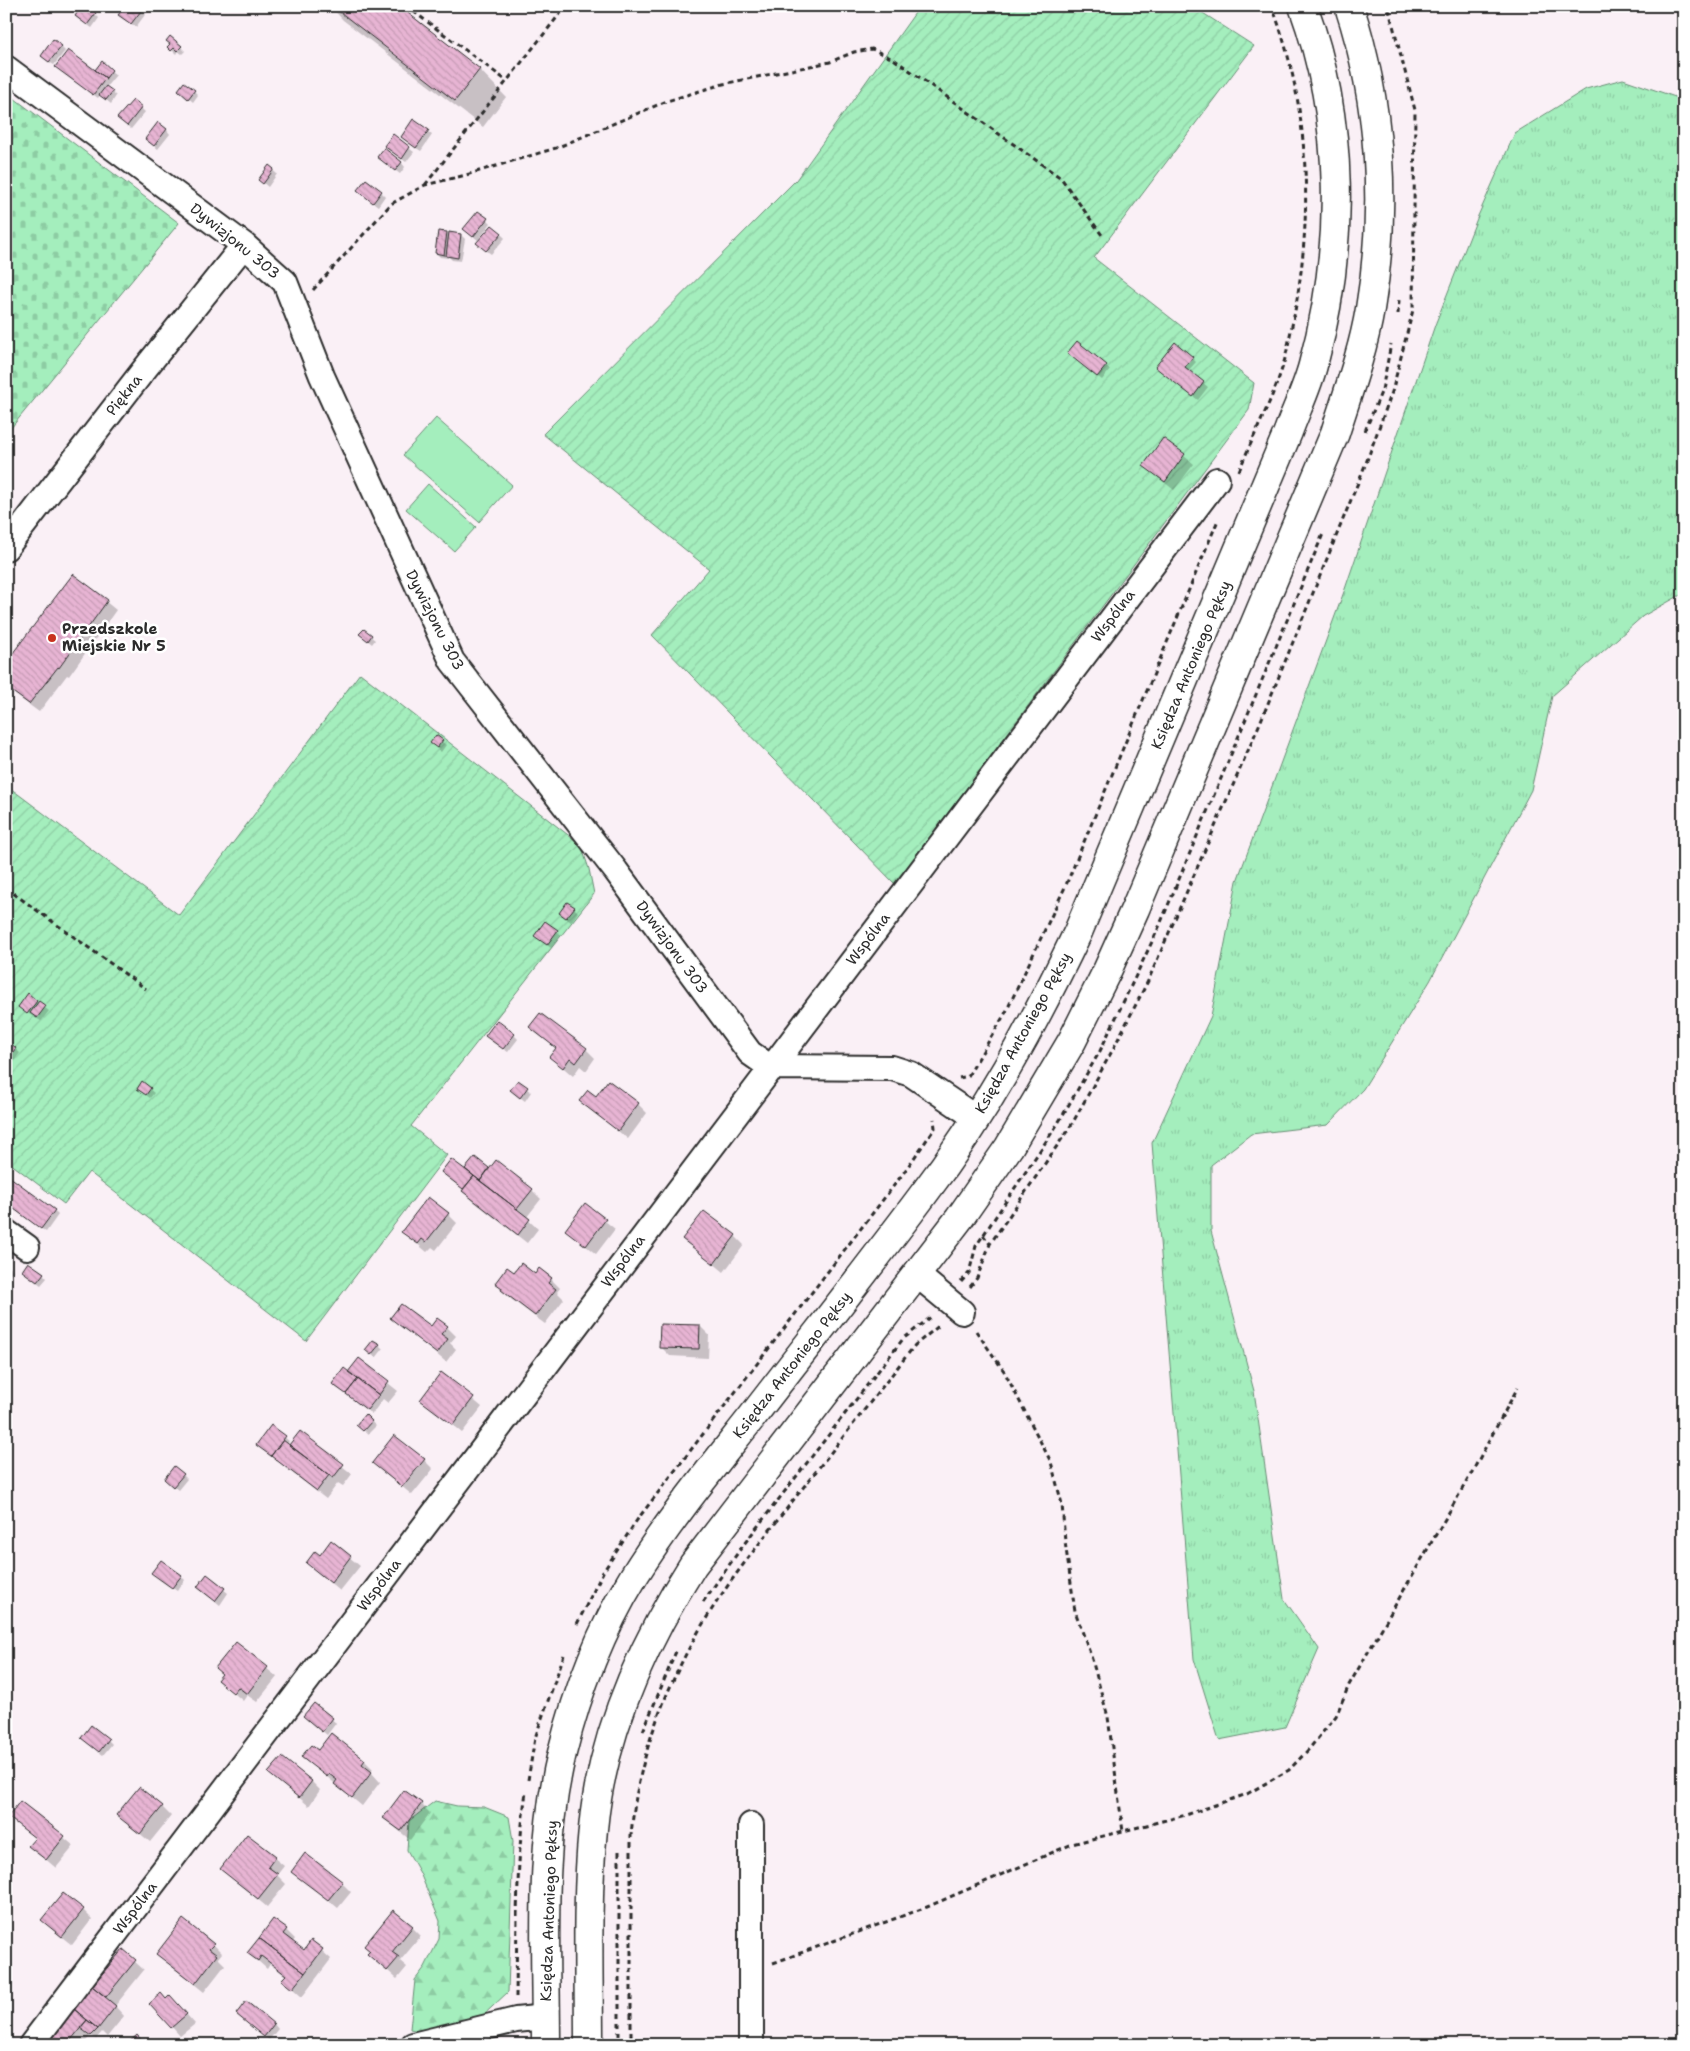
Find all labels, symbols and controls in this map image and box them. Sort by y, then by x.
street label: Dywizjonu 303 [186,199,284,283]
street label: Piękna [101,370,147,420]
street label: Dywizjonu 303 [401,566,469,674]
street label: Księdza Antoniego Pęksy [1146,578,1236,752]
street label: Wspólna [1087,585,1140,647]
place label: Przedszkole Miejskie Nr 5 [62,619,166,656]
marker: Przedszkole Miejskie Nr 5 [46,632,58,644]
street label: Dywizjonu 303 [632,897,712,997]
street label: Wspólna [842,908,895,970]
street label: Księdza Antoniego Pęksy [970,949,1076,1117]
street label: Wspólna [597,1230,650,1292]
street label: Księdza Antoniego Pęksy [728,1287,856,1443]
street label: Wspólna [353,1554,406,1616]
street label: Księdza Antoniego Pęksy [536,1820,562,2002]
street label: Wspólna [109,1877,162,1939]

